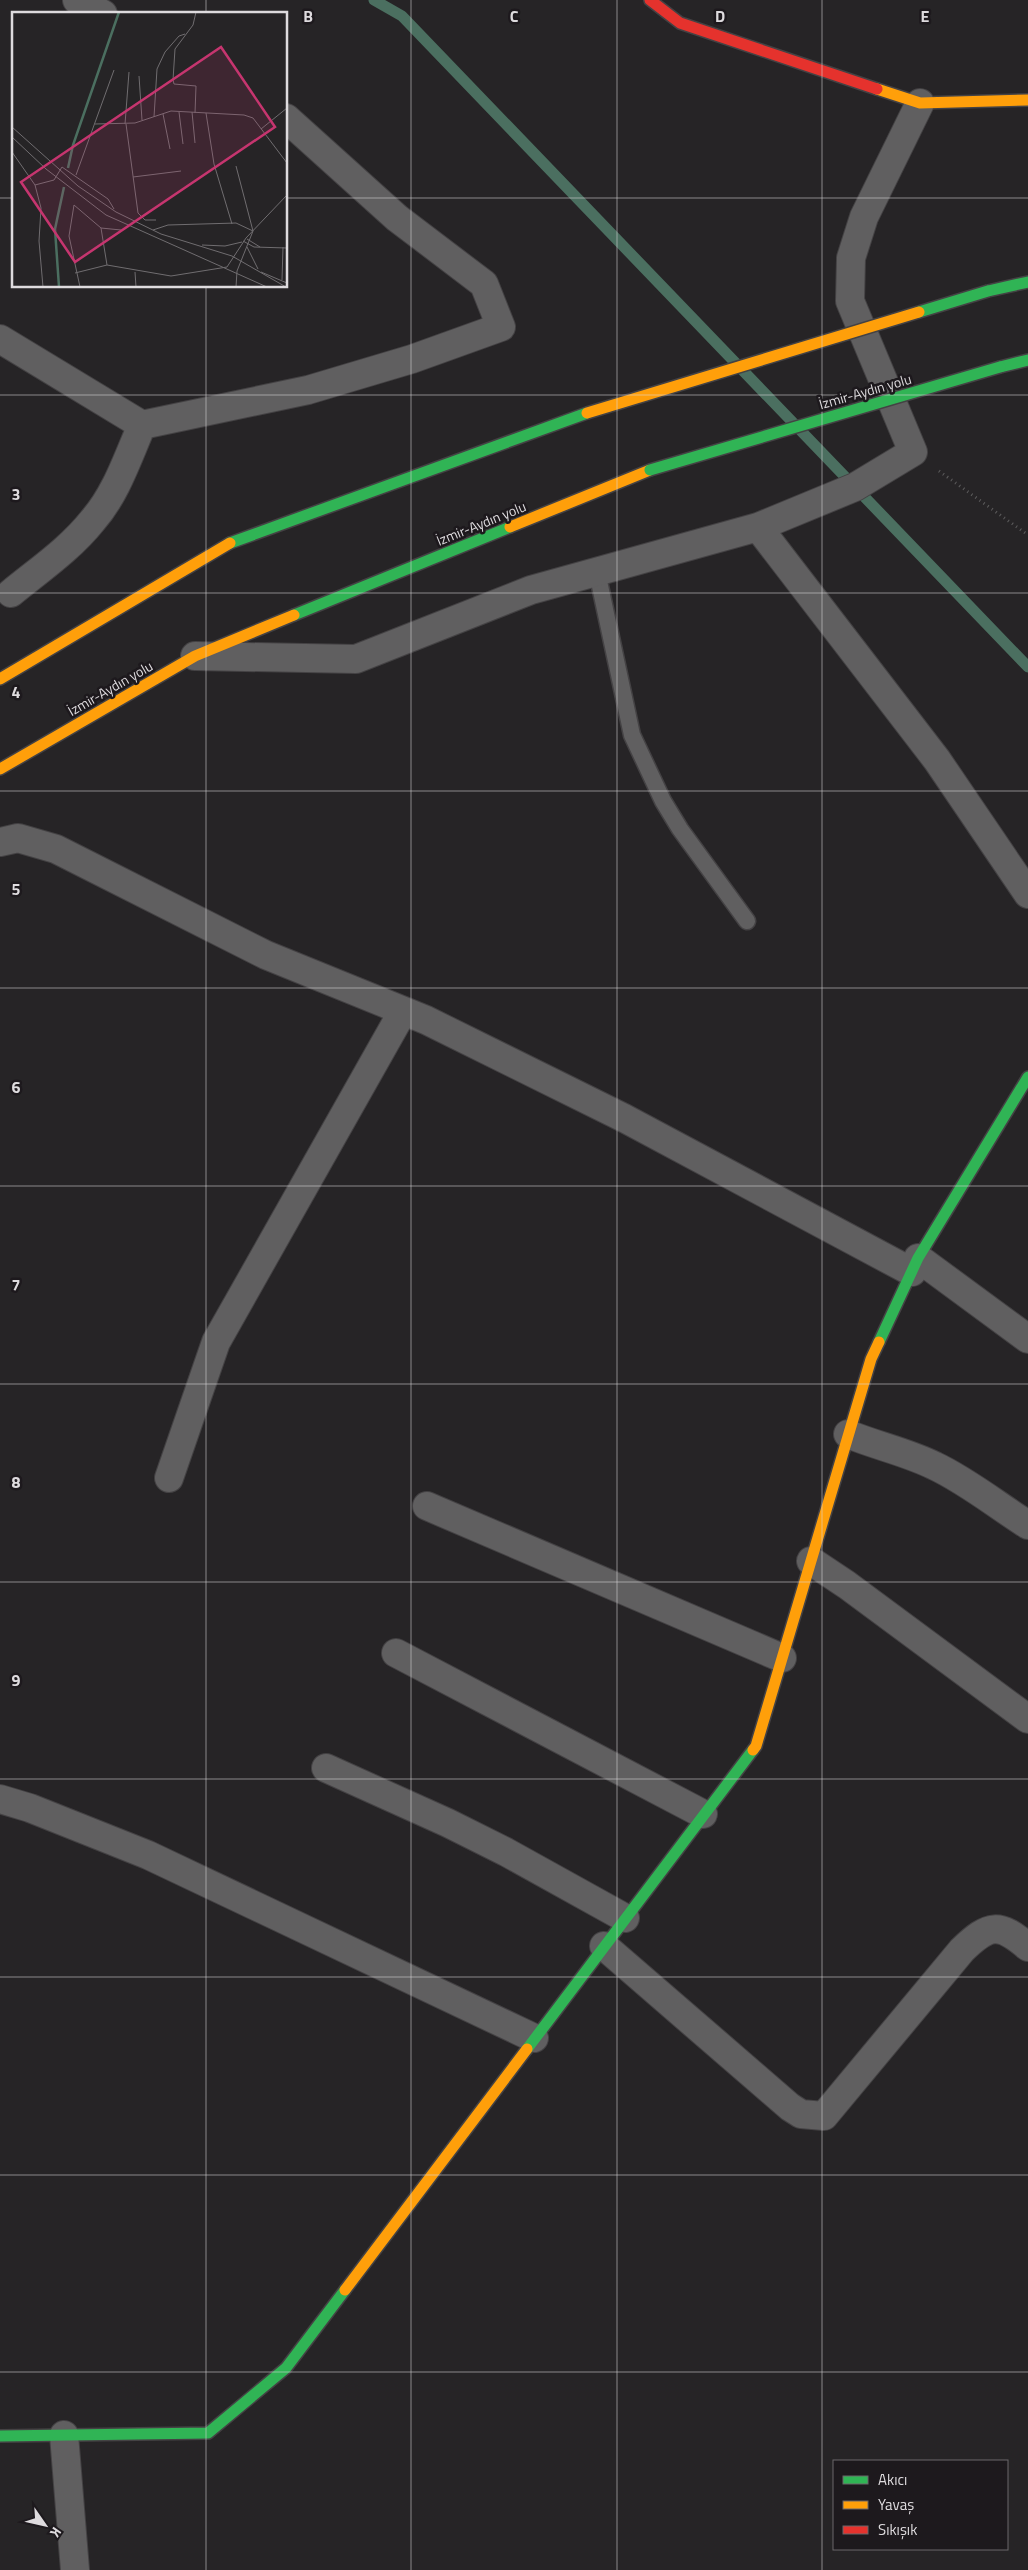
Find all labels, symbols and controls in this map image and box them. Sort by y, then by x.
text: B [303,4,313,28]
text: C [510,4,519,28]
text: D [715,4,725,28]
text: E [921,4,930,28]
inset map [12,12,288,288]
street label: İzmir-Aydın yolu [816,368,914,414]
text: 3 [12,482,20,506]
street label: İzmir-Aydın yolu [433,495,529,551]
street label: İzmir-Aydın yolu [63,655,157,721]
text: 4 [12,680,21,704]
text: 5 [12,877,21,901]
text: 6 [12,1075,21,1099]
text: 7 [12,1273,20,1297]
text: 8 [12,1470,21,1494]
text: 9 [12,1668,21,1692]
legend [833,2460,1008,2550]
text: Akıcı [878,2468,907,2491]
text: Yavaş [878,2493,914,2516]
north arrow [20,2500,70,2550]
text: Sıkışık [878,2518,917,2541]
text: K [45,2523,67,2542]

